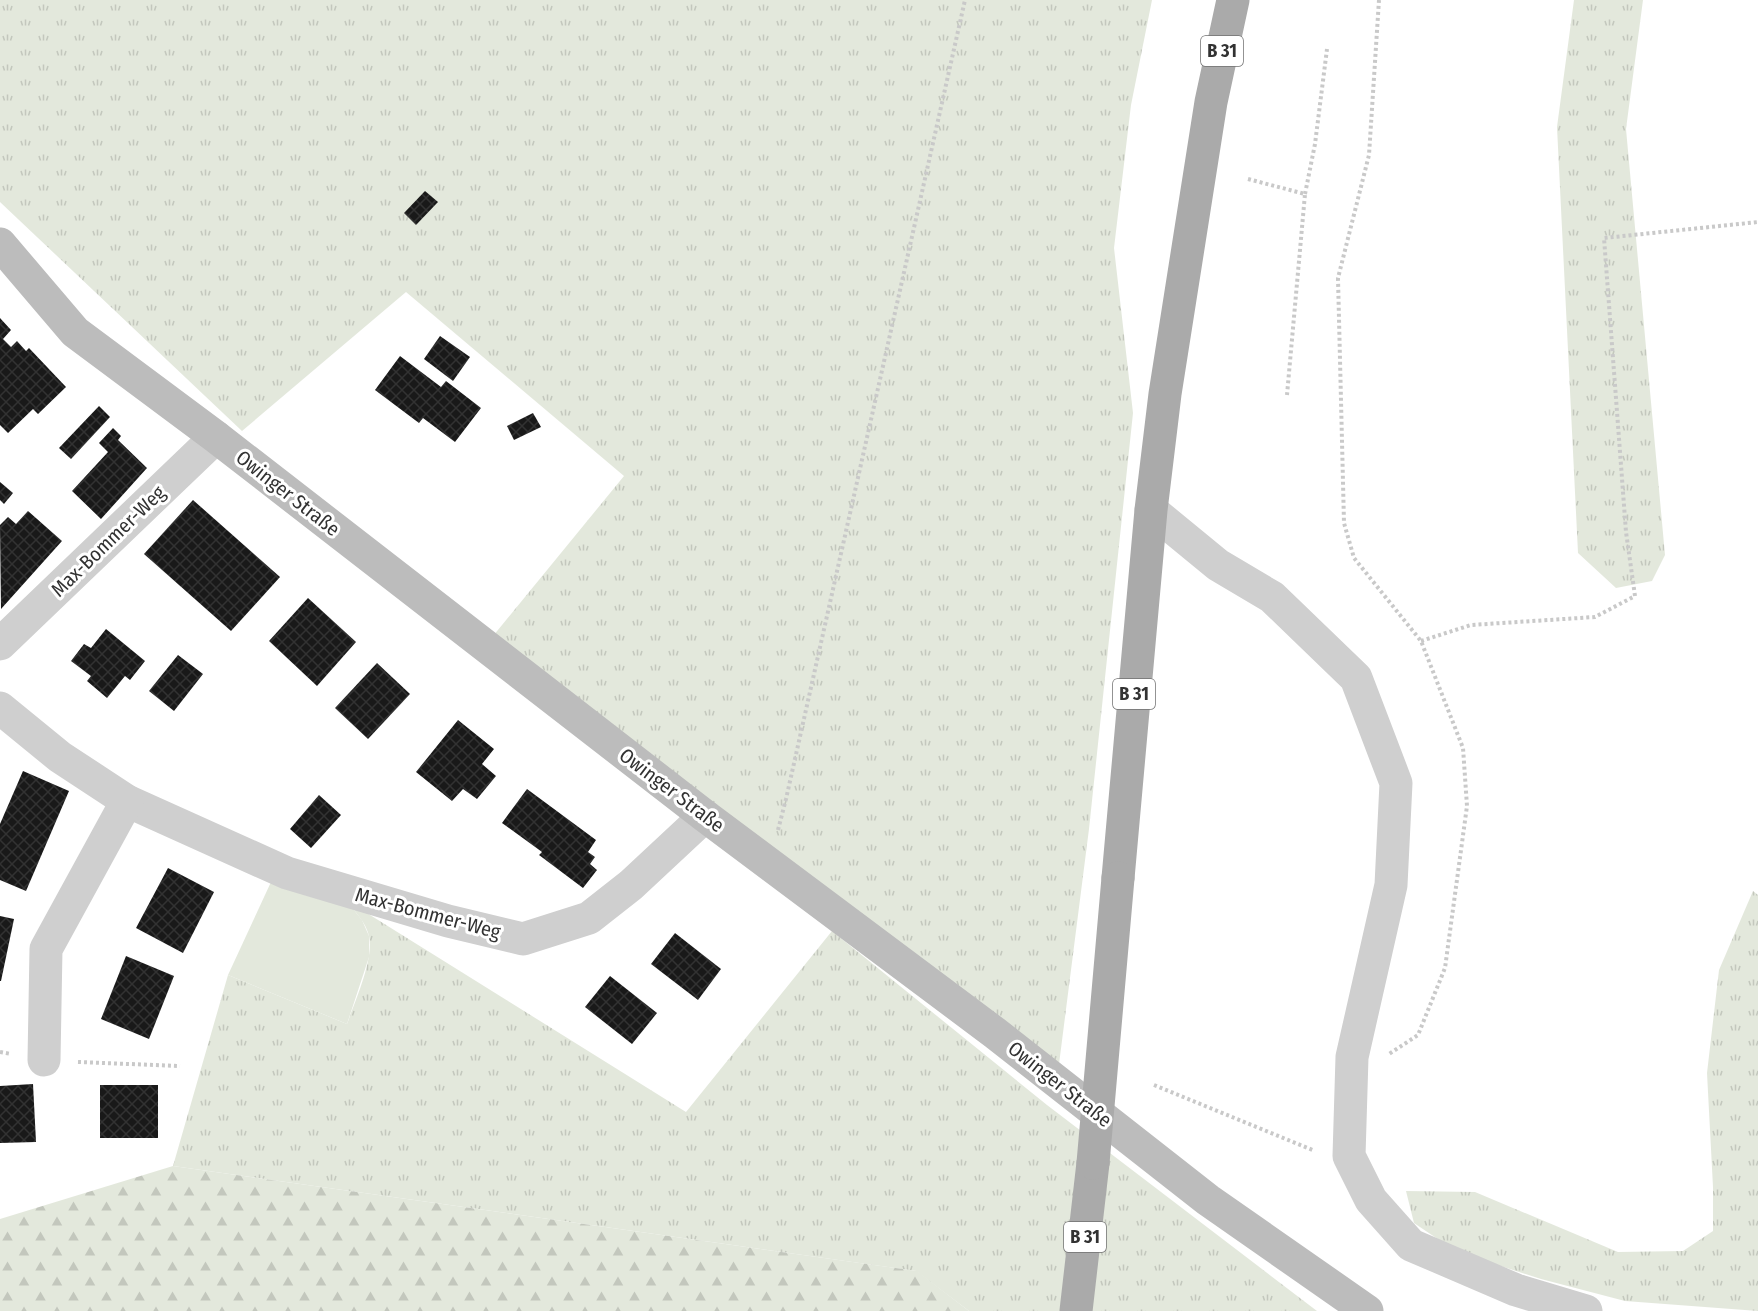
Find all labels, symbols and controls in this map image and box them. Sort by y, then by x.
road number: B 31 [1201,36,1243,66]
street label: Owinger Straße [231,445,345,541]
street label: Max-Bommer-Weg [46,480,170,601]
road number: B 31 [1113,679,1155,709]
street label: Owinger Straße [615,743,729,837]
street label: Max-Bommer-Weg [353,882,504,944]
street label: Owinger Straße [1003,1036,1117,1132]
road number: B 31 [1064,1222,1106,1252]

